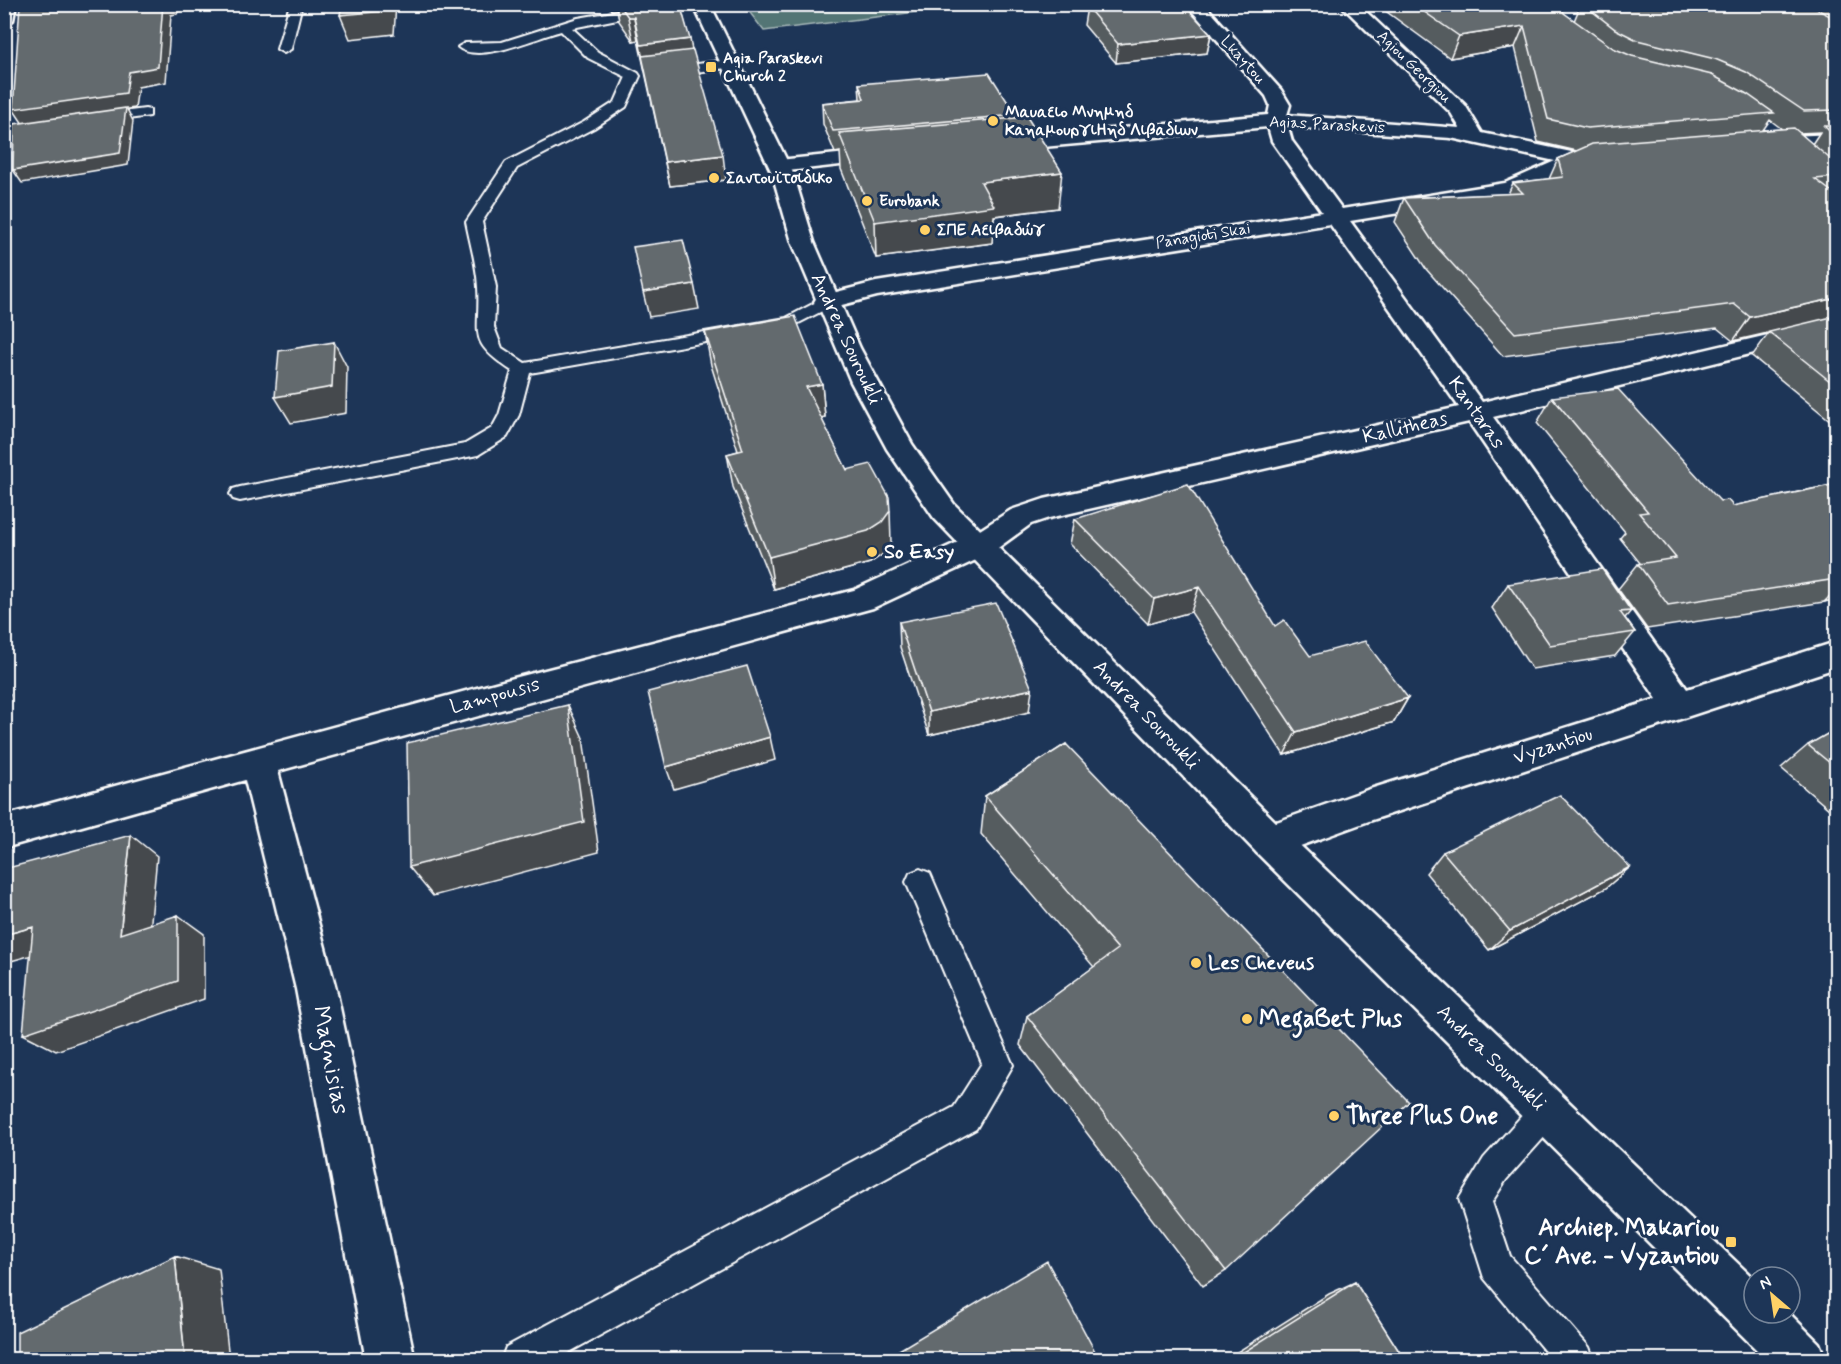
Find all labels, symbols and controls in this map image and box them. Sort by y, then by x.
street label: Agiou Georgiou [1371,26,1456,109]
street label: Lkaytou [1216,31,1270,89]
place label: Agia Paraskevi Church 2 [723,48,823,87]
marker: Agia Paraskevi Church 2 [704,60,718,74]
place label: Μαυαειο Μνημηδ ΚαηαμουργιΗηδ Λιβαδιων [1005,102,1198,141]
street label: Agias Paraskevis [1269,111,1385,139]
marker: Μαυαειο Μνημηδ ΚαηαμουργιΗηδ Λιβαδιων [986,114,1000,128]
place label: Σαντουϊτσιδικο [726,168,832,189]
marker: Σαντουϊτσιδικο [707,171,721,185]
place label: Eurobank [879,191,940,212]
marker: Eurobank [860,194,874,208]
street label: Panagioti Skai [1154,218,1252,255]
place label: ΣΠΕ Αειβαδώγ [937,220,1045,241]
marker: ΣΠΕ Αειβαδώγ [918,223,932,237]
street label: Andrea Souroukli [804,269,888,409]
street label: Kantaras [1441,371,1511,455]
street label: Kallitheas [1360,405,1450,451]
place label: So Easy [884,539,954,566]
marker: So Easy [865,545,879,559]
street label: Andrea Souroukli [1087,654,1205,776]
street label: Lampousis [447,671,543,721]
street label: Vyzantiou [1510,720,1596,772]
place label: Les Cheveus [1208,950,1314,977]
marker: Les Cheveus [1189,956,1203,970]
street label: Andrea Souroukli [1430,999,1552,1117]
street label: Magnisias [301,1003,356,1118]
place label: MegaBet Plus [1259,1004,1402,1038]
marker: MegaBet Plus [1240,1012,1254,1026]
place label: Three Plus One [1346,1101,1498,1132]
marker: Three Plus One [1327,1109,1341,1123]
place label: Archiep. Makariou C´ Ave. - Vyzantiou [1524,1213,1719,1272]
marker: Archiep. Makariou C´ Ave. - Vyzantiou [1724,1235,1738,1249]
north arrow [1742,1265,1802,1325]
text: N [1756,1271,1775,1295]

